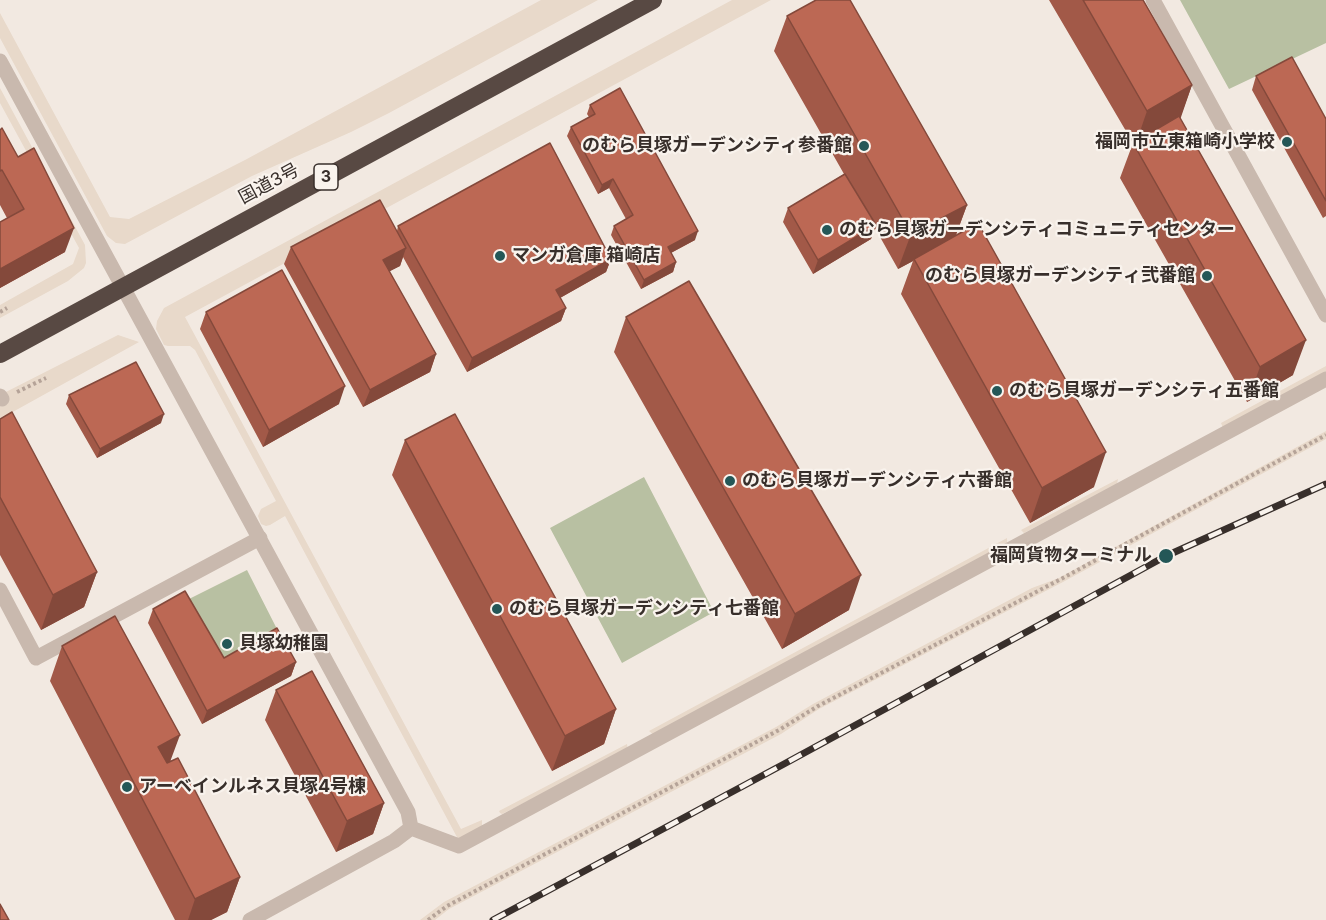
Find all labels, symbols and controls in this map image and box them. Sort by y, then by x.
place label: 福岡市立東箱崎小学校 [1095,131,1275,153]
place label: のむら貝塚ガーデンシティ参番館 [582,135,852,157]
marker: 福岡市立東箱崎小学校 [1280,135,1294,149]
marker: のむら貝塚ガーデンシティ参番館 [857,139,871,153]
street label: 国道3号 [235,159,303,209]
road number: 3 [314,164,338,190]
place label: のむら貝塚ガーデンシティコミュニティセンター [839,219,1235,241]
marker: のむら貝塚ガーデンシティコミュニティセンター [820,223,834,237]
place label: マンガ倉庫 箱崎店 [512,245,660,267]
marker: マンガ倉庫 箱崎店 [493,249,507,263]
place label: のむら貝塚ガーデンシティ弐番館 [925,265,1195,287]
marker: のむら貝塚ガーデンシティ弐番館 [1200,269,1214,283]
place label: のむら貝塚ガーデンシティ五番館 [1009,380,1279,402]
marker: のむら貝塚ガーデンシティ五番館 [990,384,1004,398]
place label: のむら貝塚ガーデンシティ六番館 [742,470,1012,492]
marker: のむら貝塚ガーデンシティ六番館 [723,474,737,488]
place label: 福岡貨物ターミナル [990,545,1152,567]
marker: 福岡貨物ターミナル [1157,547,1175,565]
place label: のむら貝塚ガーデンシティ七番館 [509,598,779,620]
marker: のむら貝塚ガーデンシティ七番館 [490,602,504,616]
place label: 貝塚幼稚園 [239,633,329,655]
marker: 貝塚幼稚園 [220,637,234,651]
place label: アーベインルネス貝塚4号棟 [139,776,366,798]
marker: アーベインルネス貝塚4号棟 [120,780,134,794]

